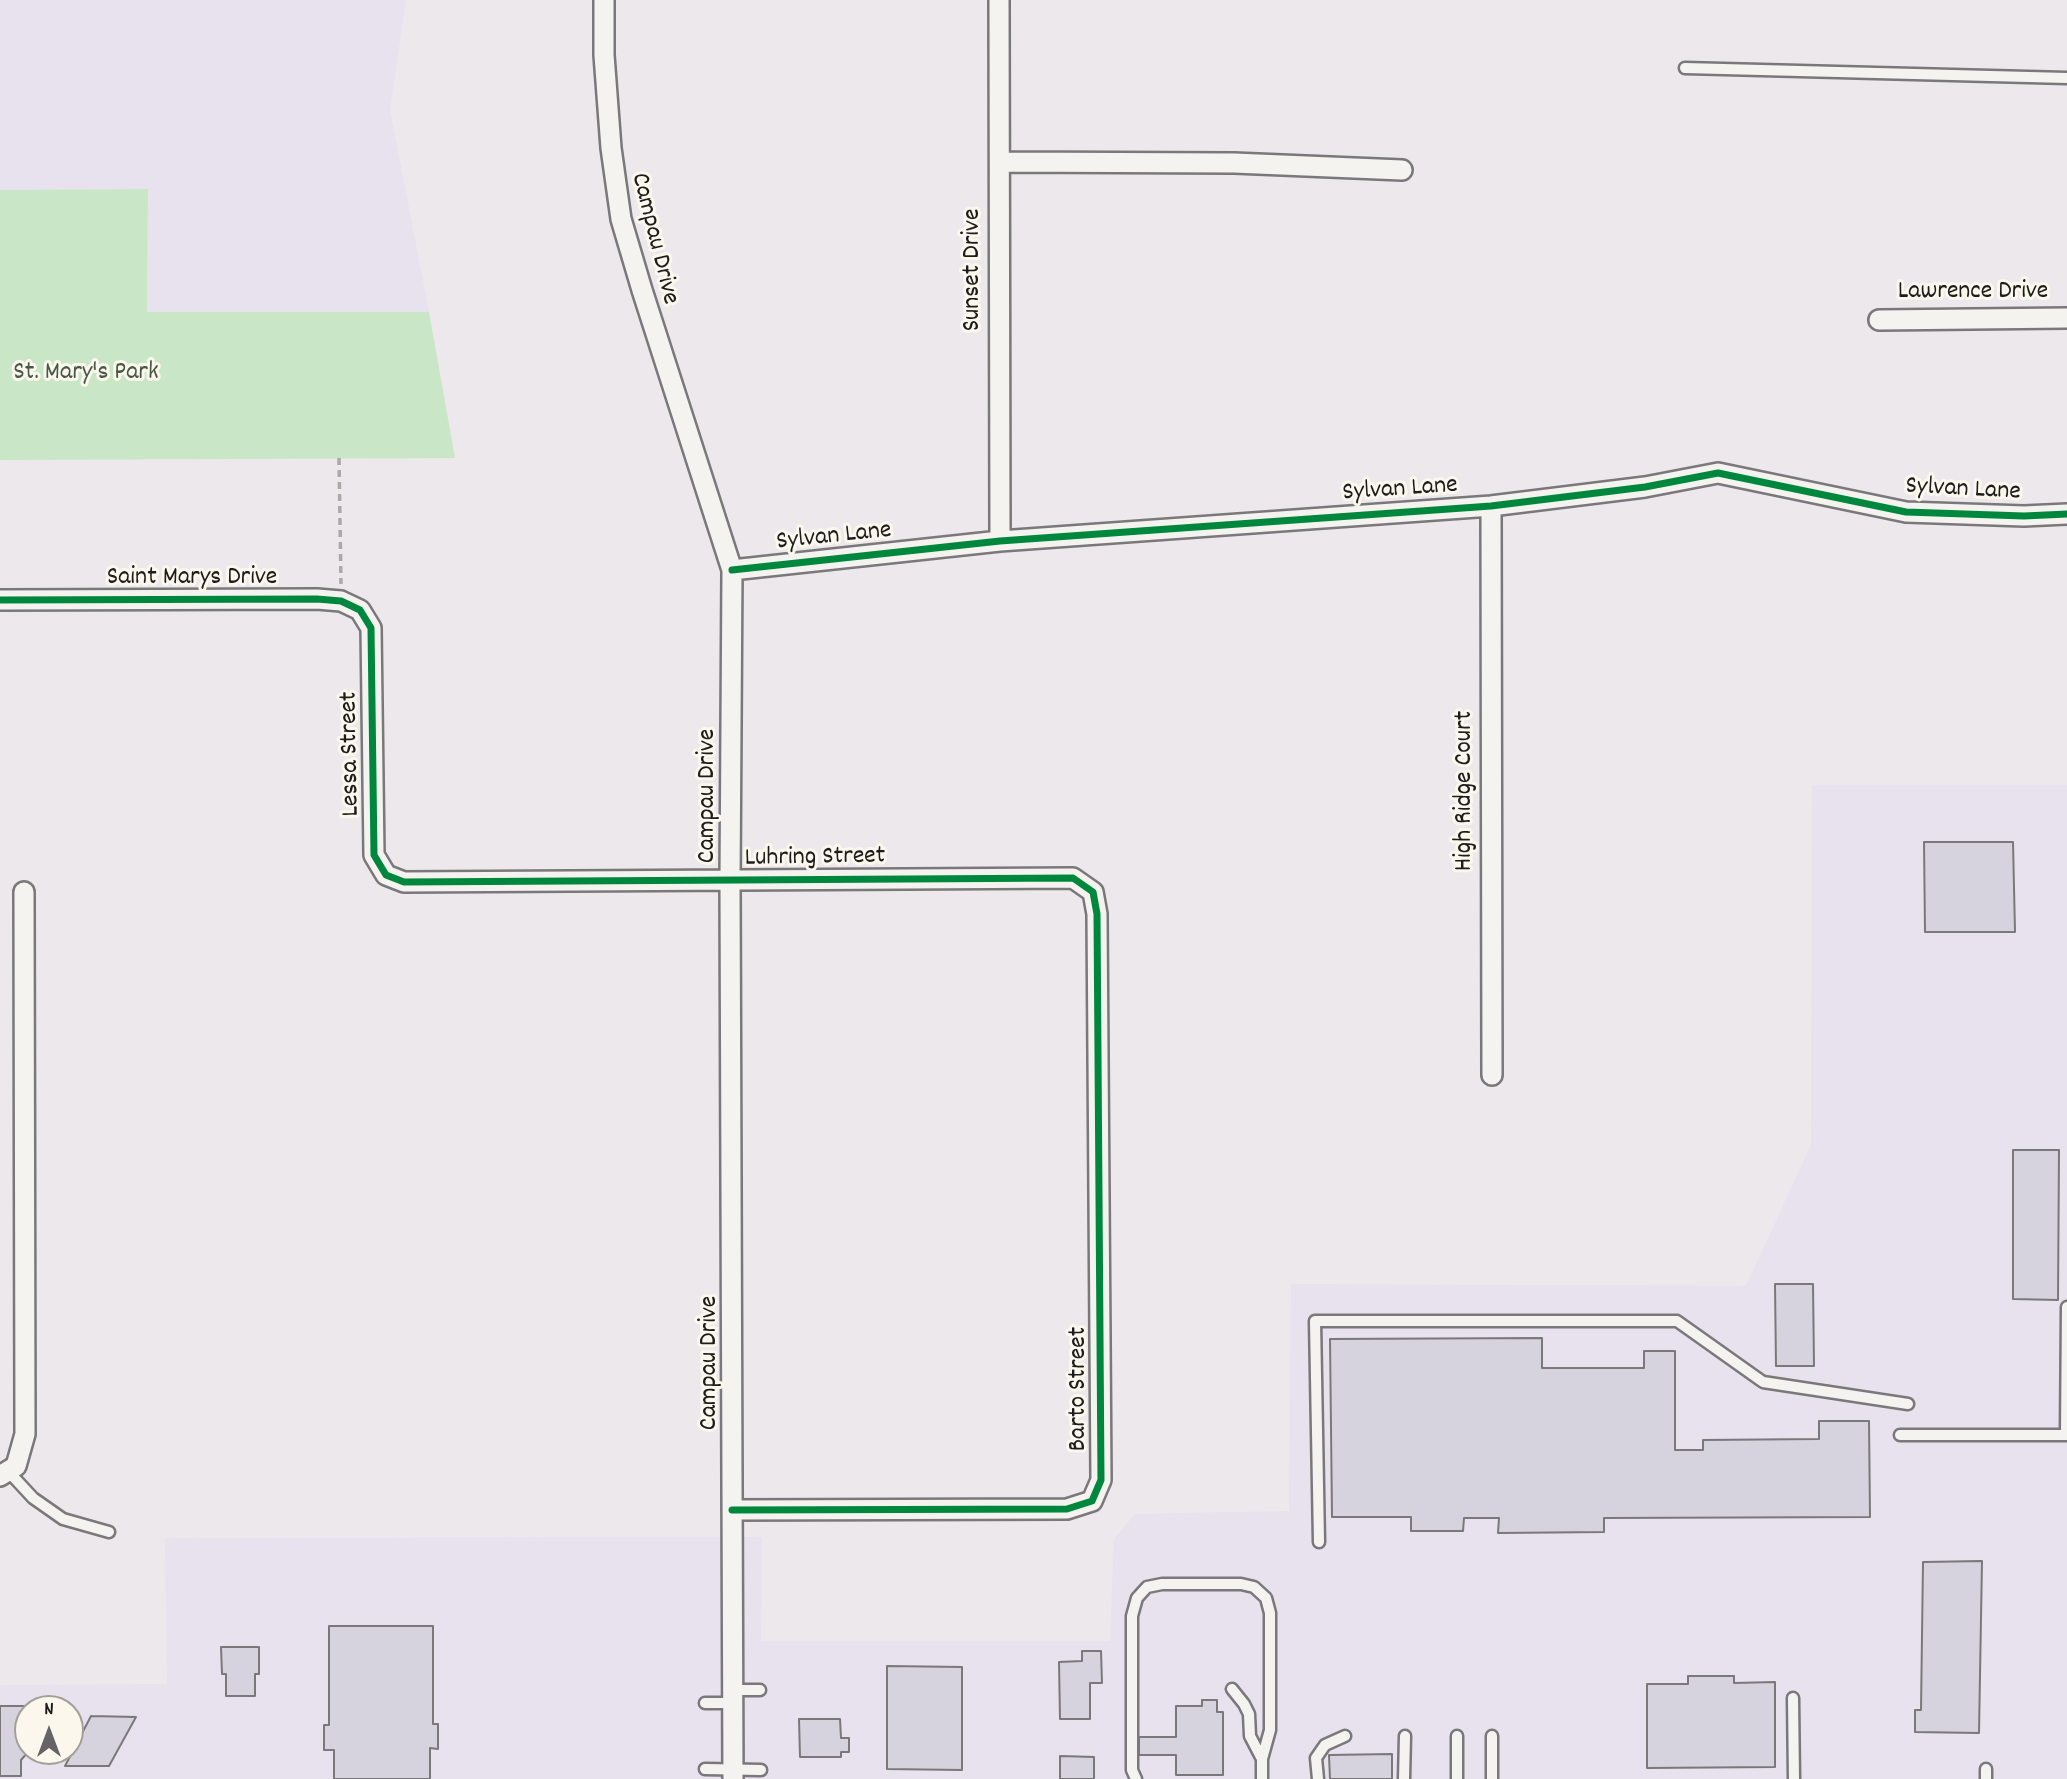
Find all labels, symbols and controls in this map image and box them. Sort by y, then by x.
street label: Campau Drive [622,170,684,308]
street label: Sunset Drive [958,209,990,331]
street label: Lawrence Drive [1898,277,2048,309]
park label: St. Mary's Park [13,358,159,390]
street label: Sylvan Lane [1341,471,1459,511]
street label: Sylvan Lane [1905,472,2021,510]
street label: Sylvan Lane [775,516,893,560]
street label: Saint Marys Drive [107,563,277,595]
street label: Lessa Street [335,691,369,817]
street label: High Ridge Court [1450,711,1482,871]
street label: Campau Drive [693,729,725,863]
street label: Luhring Street [744,842,886,876]
street label: Campau Drive [695,1296,727,1430]
street label: Barto Street [1064,1327,1096,1451]
north arrow [14,1695,84,1765]
text: N [44,1697,54,1724]

